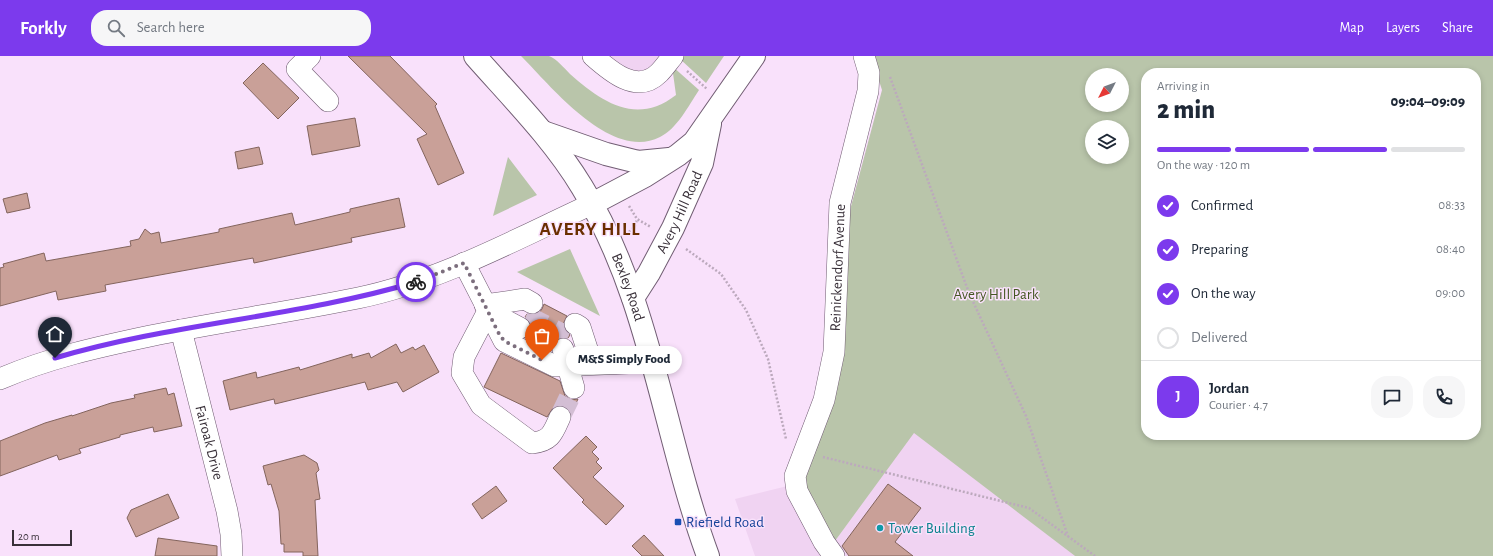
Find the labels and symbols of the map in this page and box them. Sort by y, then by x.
north arrow [1085,68,1129,112]
street label: Avery Hill Road [654,168,705,256]
street label: Reinickendorf Avenue [827,203,847,331]
district label: AVERY HILL [540,220,640,239]
street label: Bexley Road [609,251,647,323]
courier [396,262,436,302]
park label: Avery Hill Park [953,287,1039,302]
pin [38,317,72,358]
pin [525,319,559,360]
callout: M&S Simply Food [566,346,682,374]
street label: Fairoak Drive [193,404,226,481]
place label: Riefield Road [686,515,764,530]
marker: Riefield Road [673,517,683,527]
place label: Tower Building [888,521,976,536]
marker: Tower Building [875,523,885,533]
scale bar [12,528,72,547]

